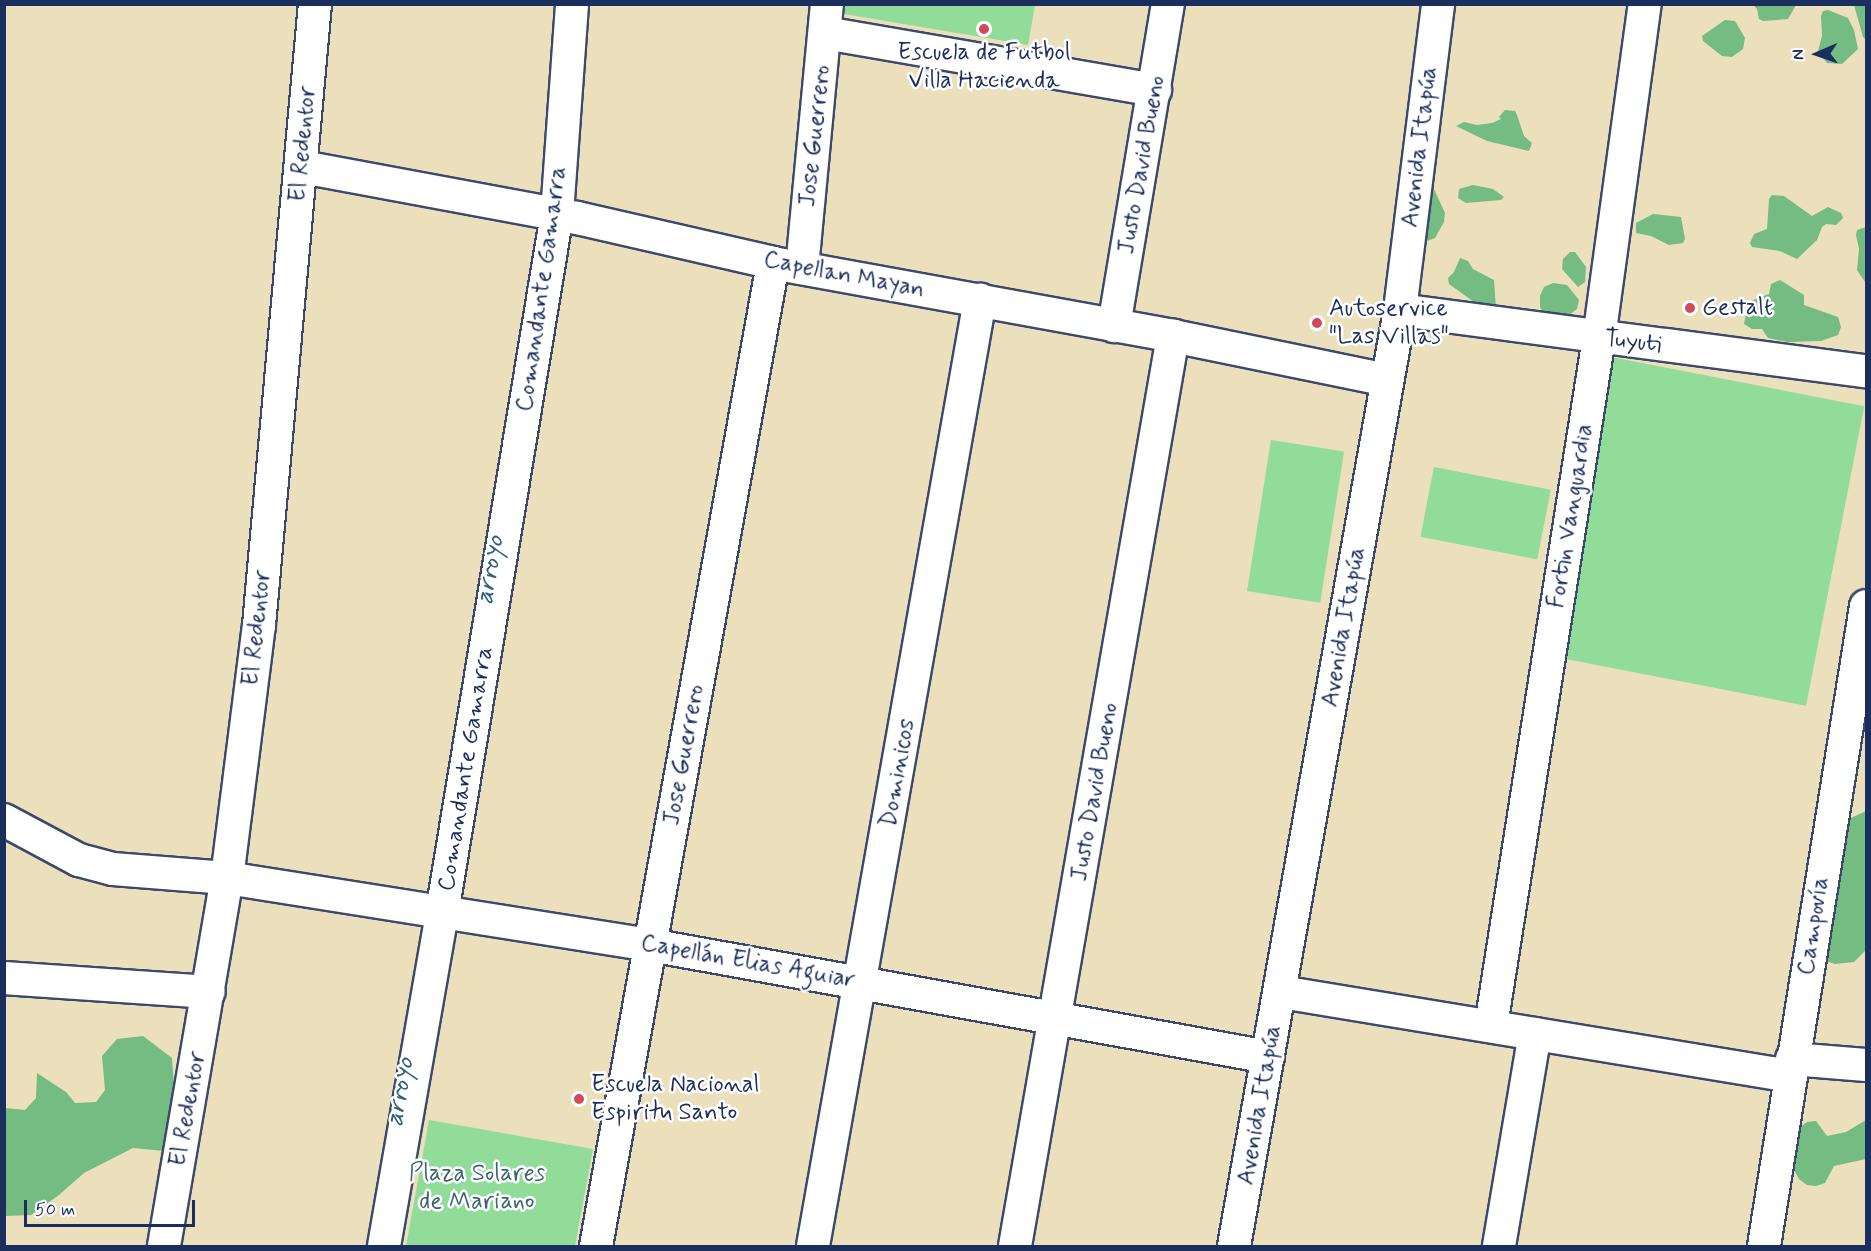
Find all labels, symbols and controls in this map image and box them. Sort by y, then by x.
marker: Escuela de Futbol Villa Hacienda [977,22,991,36]
north arrow [1787,24,1847,84]
place label: Escuela de Futbol Villa Hacienda [899,39,1069,95]
text: N [1788,49,1809,60]
street label: Jose Guerrero [793,66,837,206]
street label: Avenida Itapúa [1396,67,1444,227]
street label: Justo David Bueno [1112,73,1172,257]
street label: El Redentor [283,80,323,208]
street label: Comandante Gamarra [511,165,573,413]
street label: Capellan Mayan [757,244,931,306]
place label: Gestalt [1702,294,1773,322]
place label: Autoservice "Las Villas" [1329,295,1448,351]
marker: Gestalt [1683,301,1697,315]
marker: Autoservice "Las Villas" [1310,316,1324,330]
street label: Tuyuti [1603,324,1663,360]
street label: Fortin Vanguardia [1543,425,1599,607]
water label: arroyo [470,533,512,607]
street label: Avenida Itapúa [1316,547,1372,707]
street label: El Redentor [236,564,278,692]
street label: Comandante Gamarra [433,645,499,893]
street label: Jose Guerrero [658,684,710,826]
street label: Justo David Bueno [1065,700,1125,884]
street label: Dominicos [874,716,922,830]
street label: Campovía [1792,875,1836,977]
street label: Capellán Elias Aguiar [640,929,856,995]
street label: Avenida Itapúa [1232,1025,1288,1185]
street label: El Redentor [163,1045,213,1173]
water label: arroyo [380,1055,422,1129]
place label: Escuela Nacional Espiritu Santo [591,1071,761,1127]
marker: Escuela Nacional Espiritu Santo [572,1092,586,1106]
park label: Plaza Solares de Mariano [409,1160,545,1216]
scale bar [27,1188,198,1226]
text: 50 m [35,1198,75,1222]

